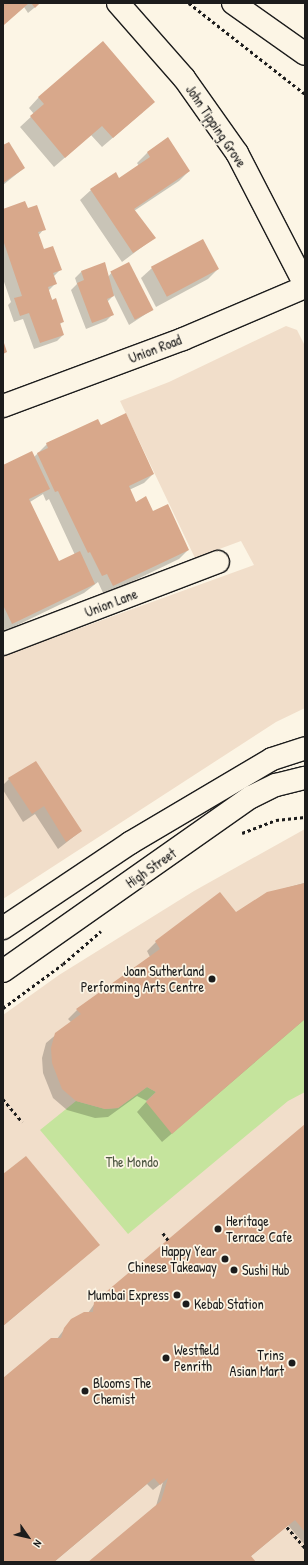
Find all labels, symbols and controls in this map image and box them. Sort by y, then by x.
street label: John Tipping Grove [182,82,250,170]
street label: Union Road [126,331,184,367]
street label: Union Lane [82,585,140,621]
street label: High Street [123,845,179,891]
place label: Joan Sutherland Performing Arts Centre [81,963,204,996]
marker: Joan Sutherland Performing Arts Centre [207,974,217,984]
park label: The Mondo [106,1154,158,1170]
place label: Heritage Terrace Cafe [226,1213,292,1246]
marker: Heritage Terrace Cafe [213,1224,223,1234]
place label: Happy Year Chinese Takeaway [127,1243,217,1276]
marker: Happy Year Chinese Takeaway [220,1254,230,1264]
place label: Sushi Hub [242,1262,290,1278]
marker: Sushi Hub [229,1265,239,1275]
place label: Mumbai Express [88,1287,169,1303]
marker: Mumbai Express [172,1290,182,1300]
place label: Kebab Station [194,1296,264,1312]
marker: Kebab Station [181,1299,191,1309]
place label: Westfield Penrith [174,1342,219,1374]
place label: Trins Asian Mart [230,1347,284,1380]
marker: Westfield Penrith [161,1353,171,1363]
marker: Trins Asian Mart [287,1358,297,1368]
place label: Blooms The Chemist [93,1375,151,1408]
marker: Blooms The Chemist [80,1386,90,1396]
north arrow [8,1517,48,1557]
text: N [31,1537,45,1550]

